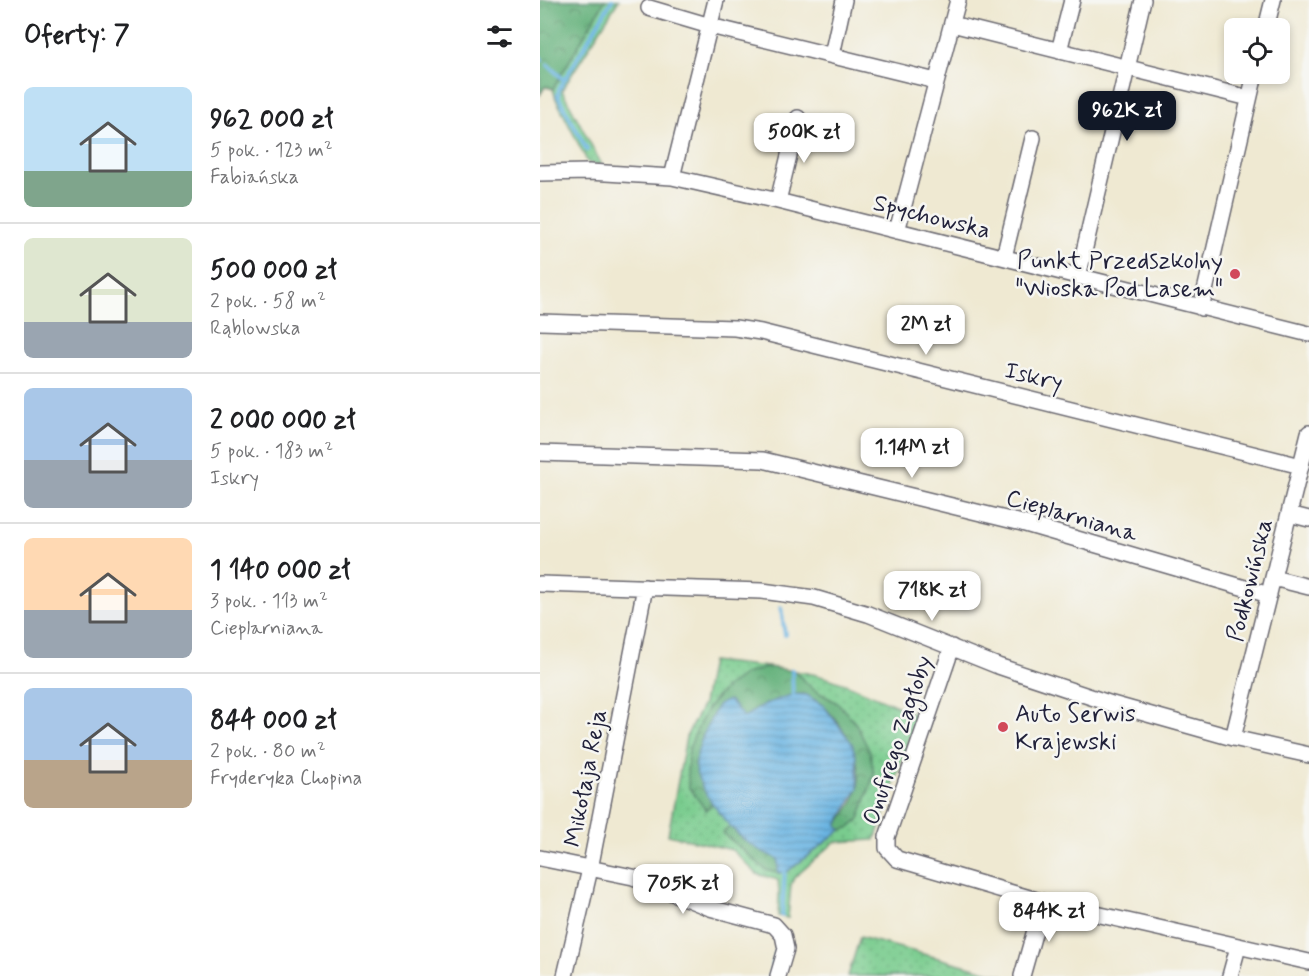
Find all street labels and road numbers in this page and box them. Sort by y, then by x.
street label: Spychowska [870,188,993,247]
street label: Iskry [1001,355,1066,400]
street label: Cieplarniana [1002,483,1141,550]
street label: Podkowińska [1220,516,1281,645]
street label: Onufrego Zagłoby [856,652,942,830]
street label: Mikołaja Reja [558,707,615,850]

